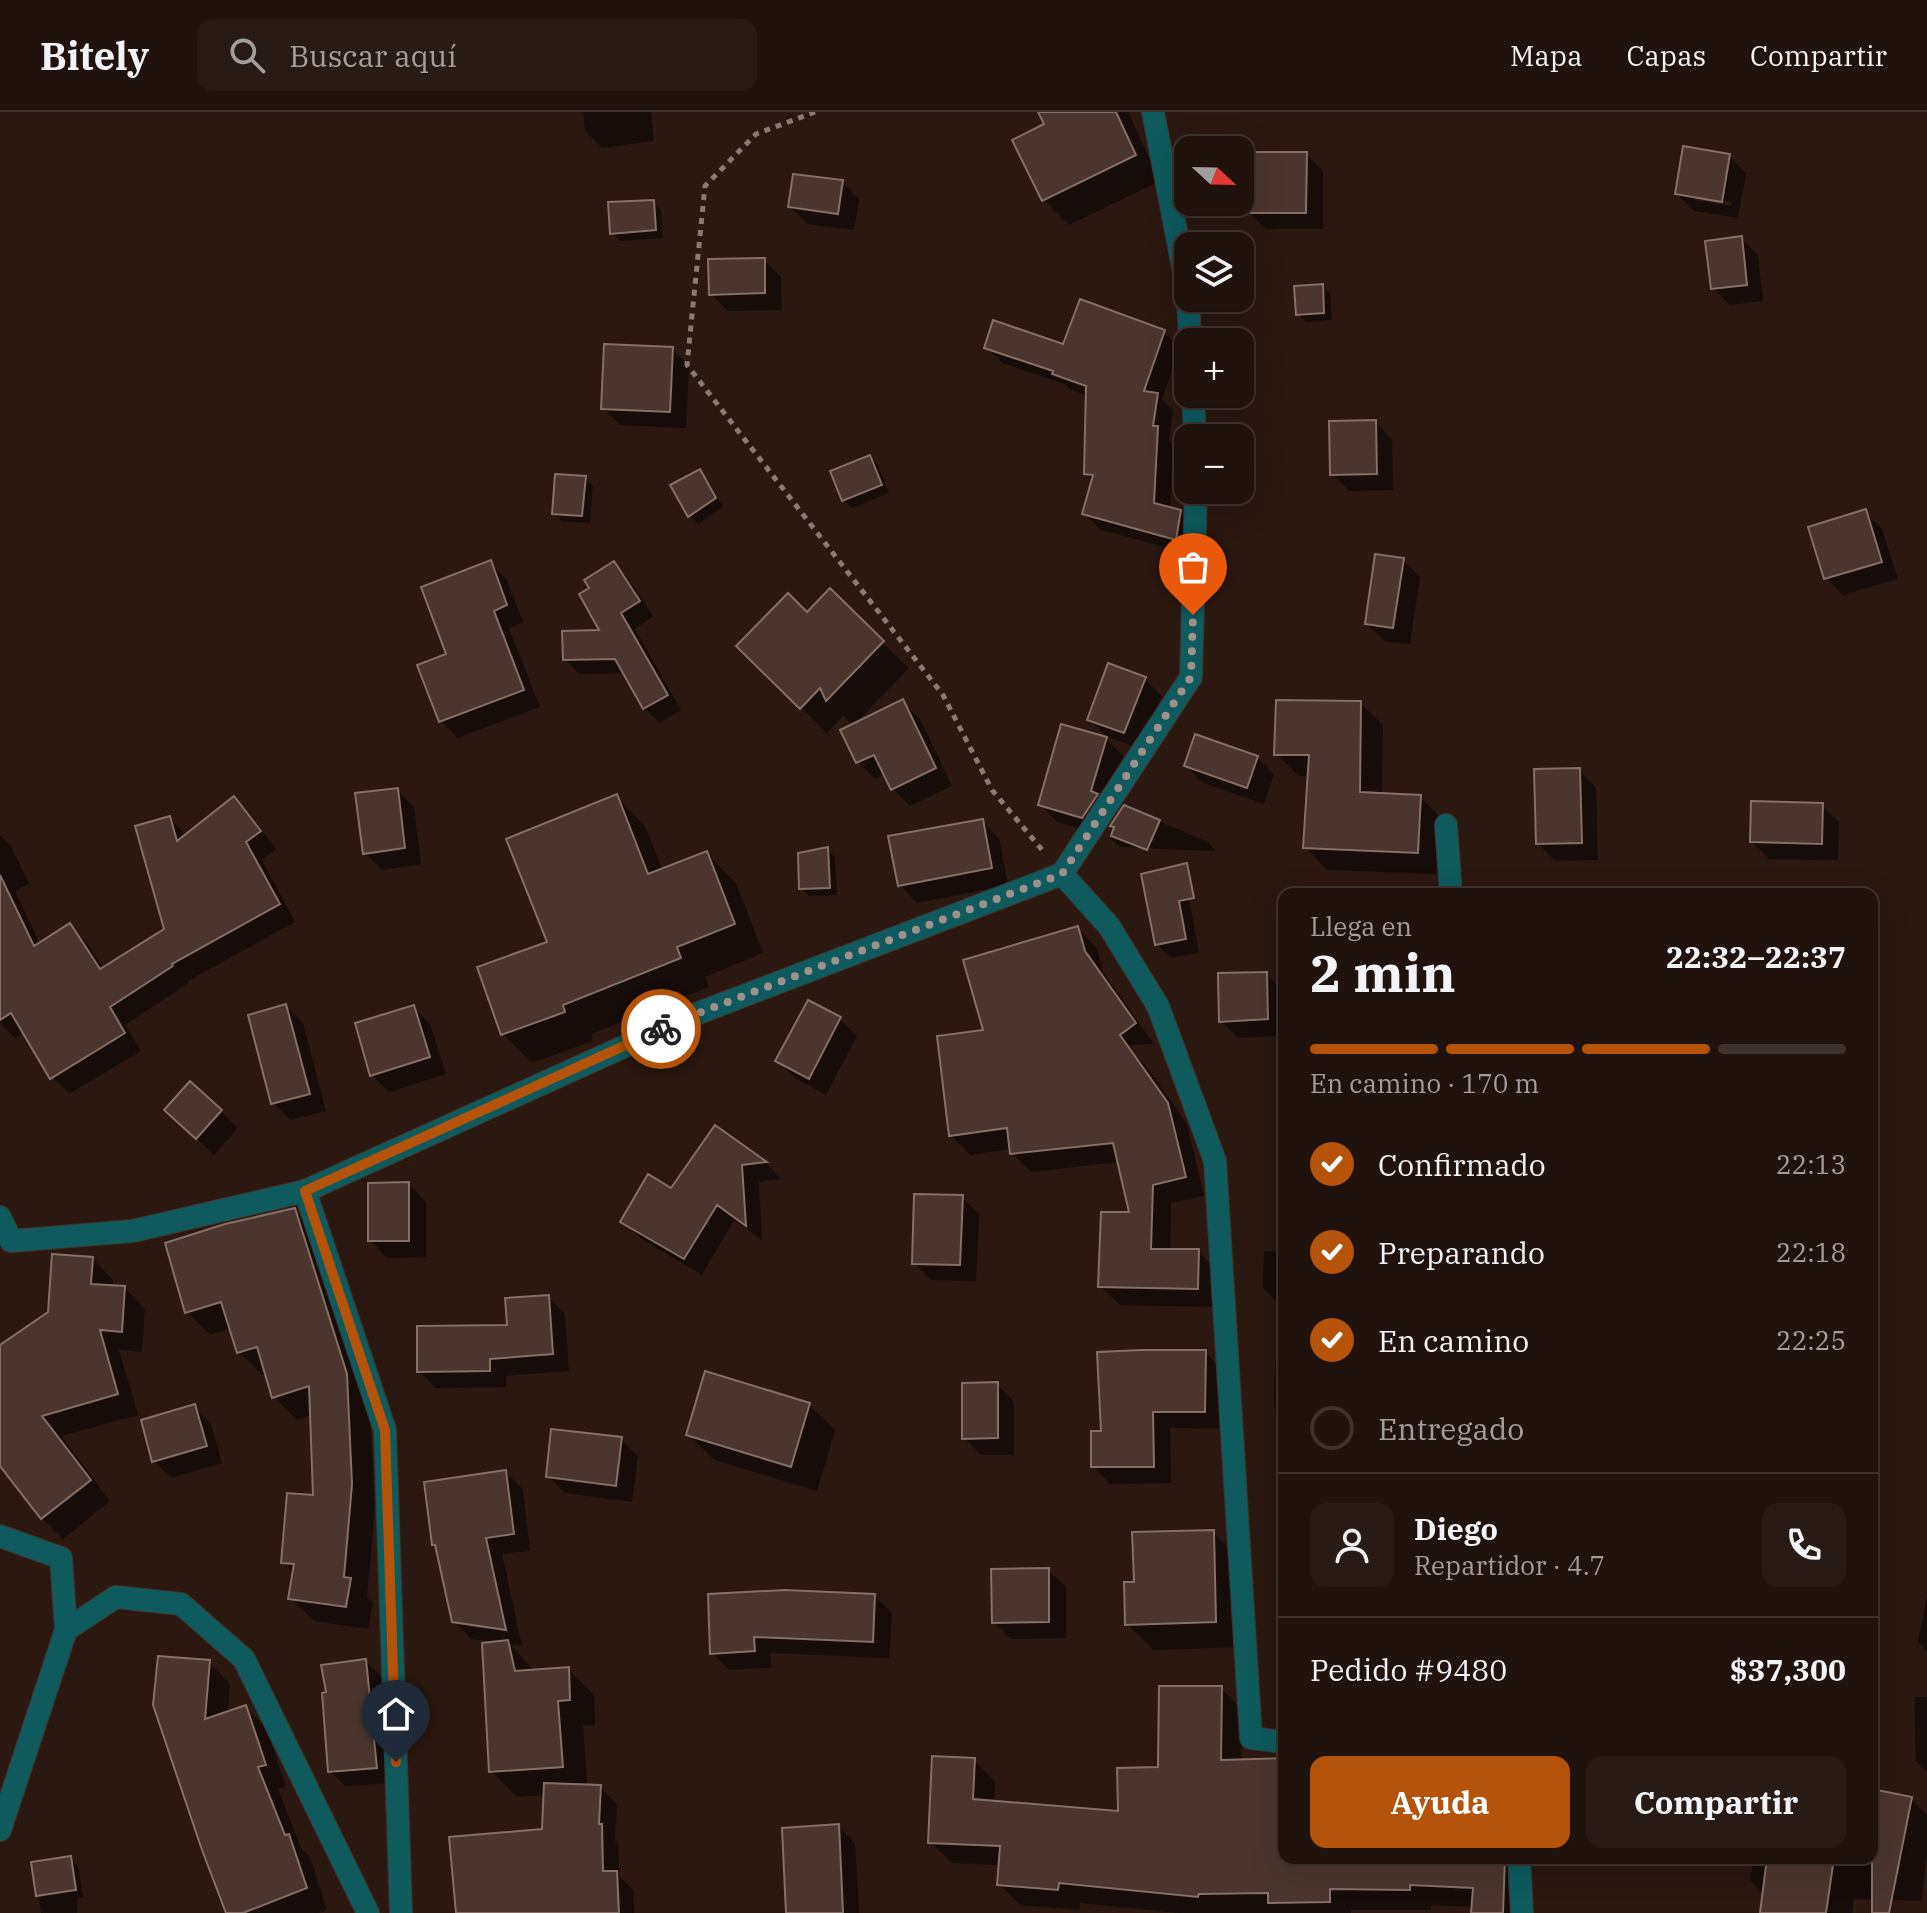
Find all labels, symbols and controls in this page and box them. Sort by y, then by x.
search box [197,19,757,91]
text: Bitely [40,31,149,80]
icon: search [225,33,269,77]
text: Buscar aquí [289,36,457,75]
text: Mapa [1510,37,1583,74]
text: Capas [1627,37,1706,74]
text: Compartir [1750,37,1887,74]
north arrow [1174,136,1254,216]
map controls [1174,136,1254,504]
button: layers [1174,232,1254,312]
button: + [1174,328,1254,408]
button: − [1174,424,1254,504]
pin [1159,533,1227,615]
icon: bag [1171,545,1215,589]
text: Llega en [1310,909,1412,943]
text: 22:32–22:37 [1666,937,1846,976]
text: 2 min [1310,939,1456,1006]
courier [621,989,701,1069]
icon: bike [639,1007,683,1051]
text: En camino · 170 m [1310,1066,1539,1100]
icon: check [1310,1142,1354,1186]
text: Confirmado [1378,1145,1546,1184]
text: 22:13 [1776,1147,1846,1181]
icon: check [1310,1230,1354,1274]
text: Preparando [1378,1233,1545,1272]
text: 22:18 [1776,1235,1846,1269]
icon: check [1310,1318,1354,1362]
text: En camino [1378,1321,1529,1360]
text: 22:25 [1776,1323,1846,1357]
text: Entregado [1378,1409,1524,1448]
button: person [1310,1503,1394,1587]
button: phone [1762,1503,1846,1587]
text: Diego [1414,1509,1498,1548]
text: Repartidor · 4.7 [1414,1548,1605,1582]
text: Pedido #9480 [1310,1650,1507,1689]
text: $37,300 [1730,1650,1846,1689]
pin [362,1680,430,1762]
icon: home [374,1692,418,1736]
button: Ayuda [1310,1756,1570,1848]
button: Compartir [1586,1756,1846,1848]

